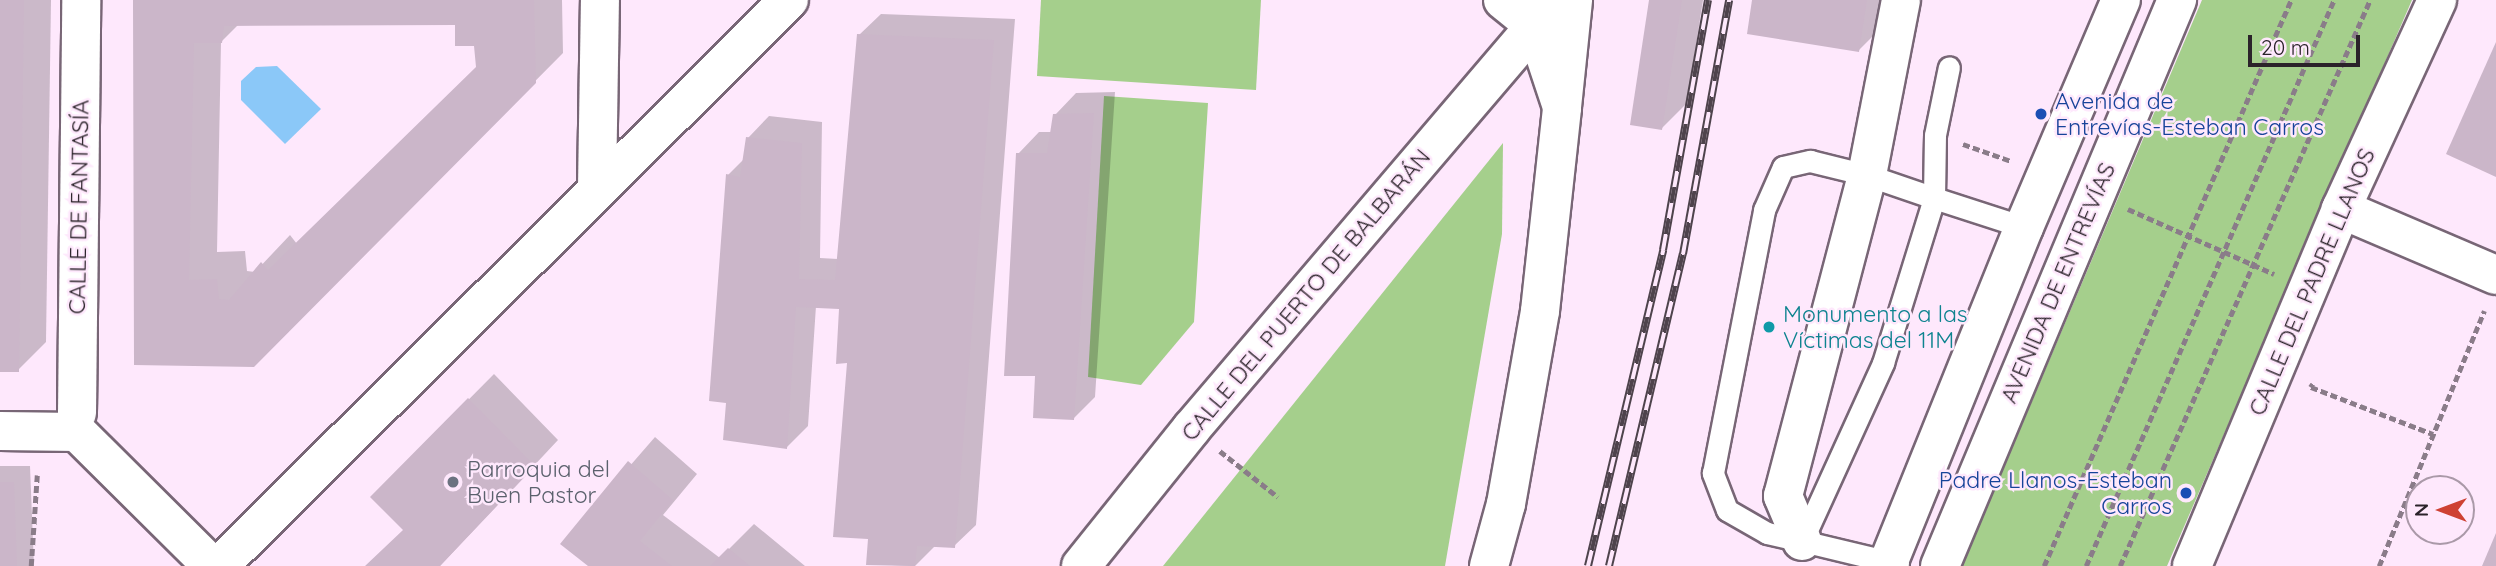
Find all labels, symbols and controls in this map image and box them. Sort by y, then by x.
scale bar [2251,21,2363,65]
text: 20 m [2261,34,2310,60]
place label: Avenida de Entrevías-Esteban Carros [2055,87,2324,141]
street label: CALLE DE FANTASÍA [63,99,95,315]
marker: Avenida de Entrevías-Esteban Carros [2033,106,2049,122]
street label: CALLE DEL PUERTO DE BALBARÁN [1176,144,1436,446]
street label: CALLE DEL PADRE LLANOS [2243,144,2381,420]
street label: AVENIDA DE ENTREVÍAS [1995,159,2121,407]
place label: Monumento a las Víctimas del 11M [1783,300,1968,354]
marker: Monumento a las Víctimas del 11M [1761,319,1777,335]
place label: Parroquia del Buen Pastor [467,455,610,509]
place label: Padre Llanos-Esteban Carros [1939,466,2172,520]
marker: Parroquia del Buen Pastor [445,474,461,490]
north arrow [2405,475,2475,545]
marker: Padre Llanos-Esteban Carros [2178,485,2194,501]
text: N [2409,503,2433,517]

